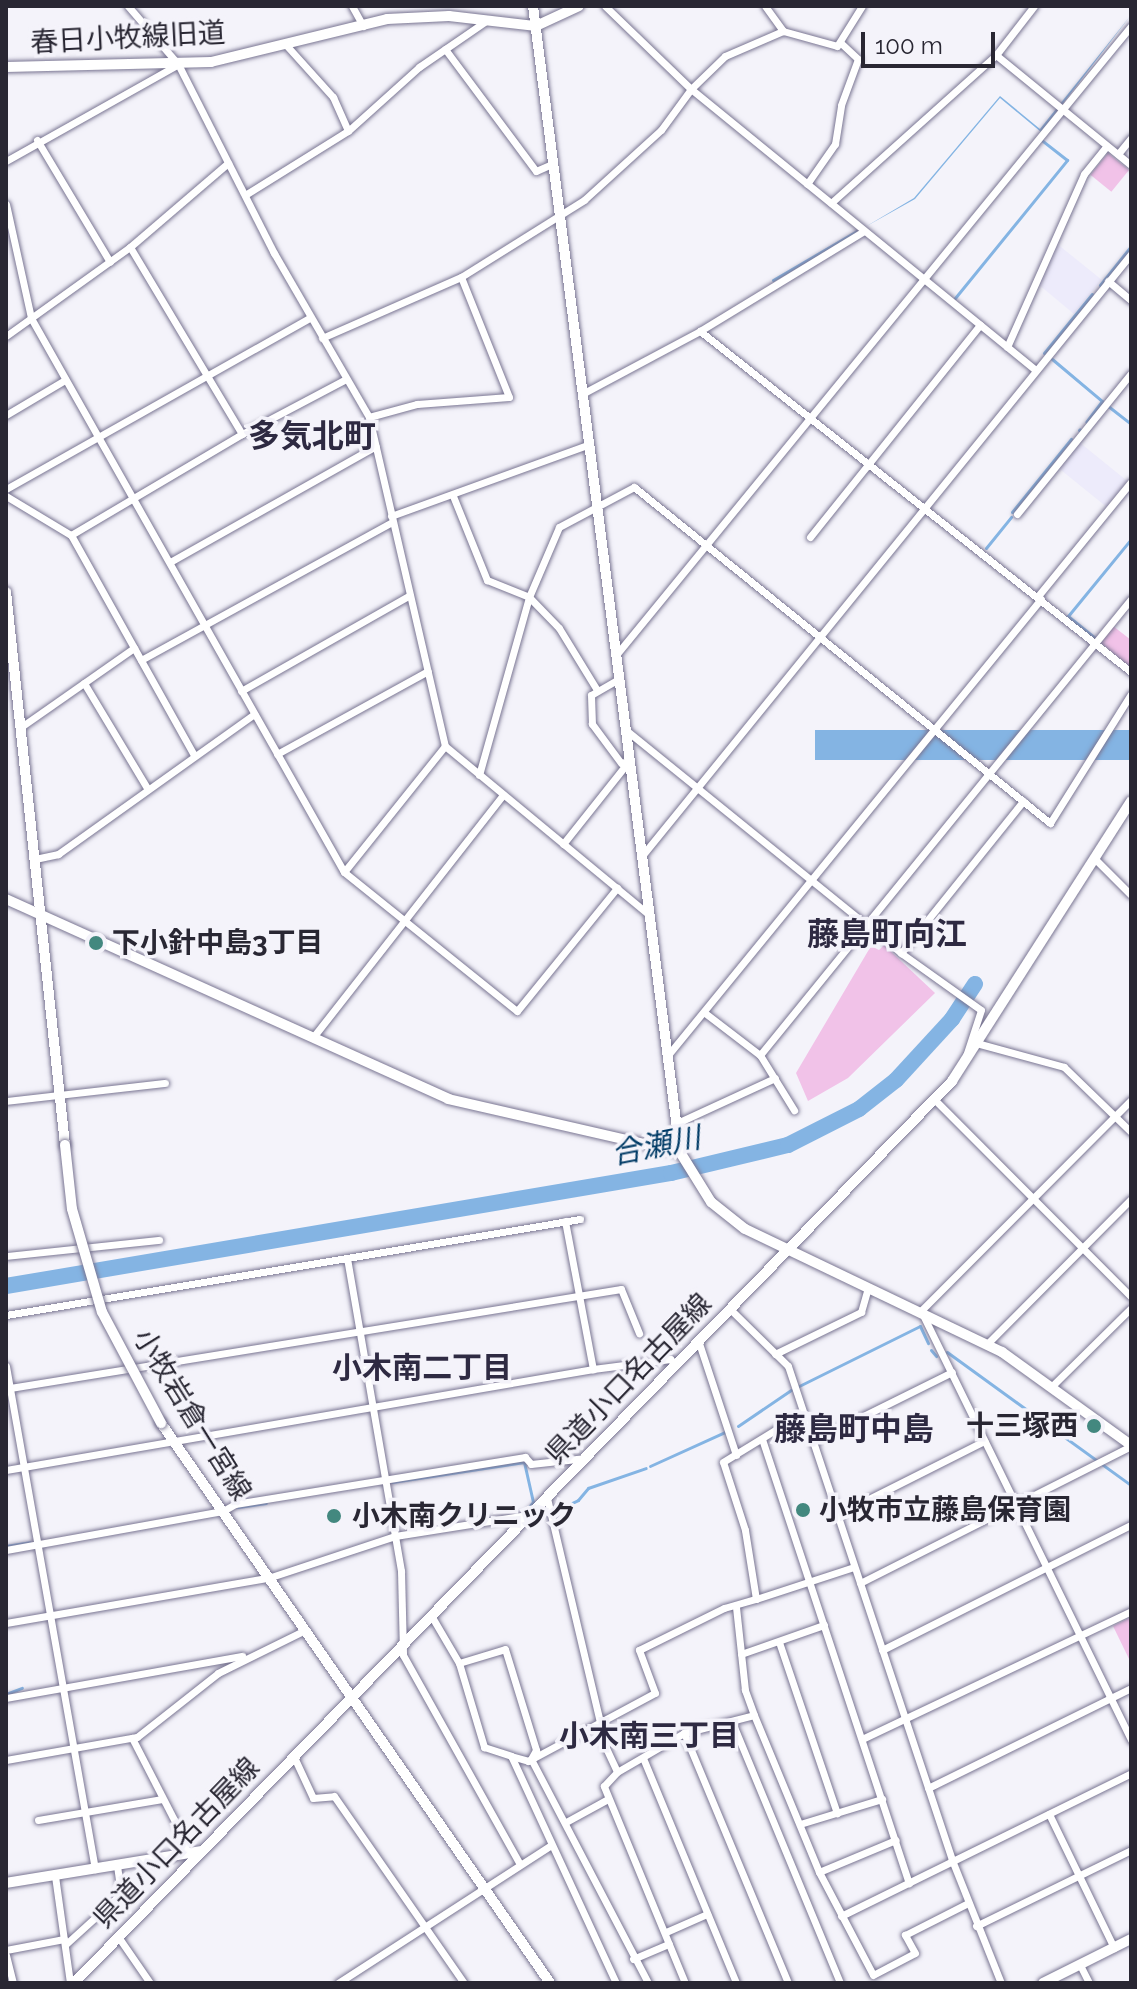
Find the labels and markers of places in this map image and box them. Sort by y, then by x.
place label: 下小針中島3丁目 [112,926,324,960]
marker: 下小針中島3丁目 [87,934,105,952]
place label: 十三塚西 [966,1409,1078,1443]
marker: 十三塚西 [1085,1417,1103,1435]
place label: 小牧市立藤島保育園 [819,1493,1071,1527]
place label: 小木南クリニック [352,1499,576,1533]
marker: 小牧市立藤島保育園 [794,1501,812,1519]
marker: 小木南クリニック [323,1505,345,1527]

